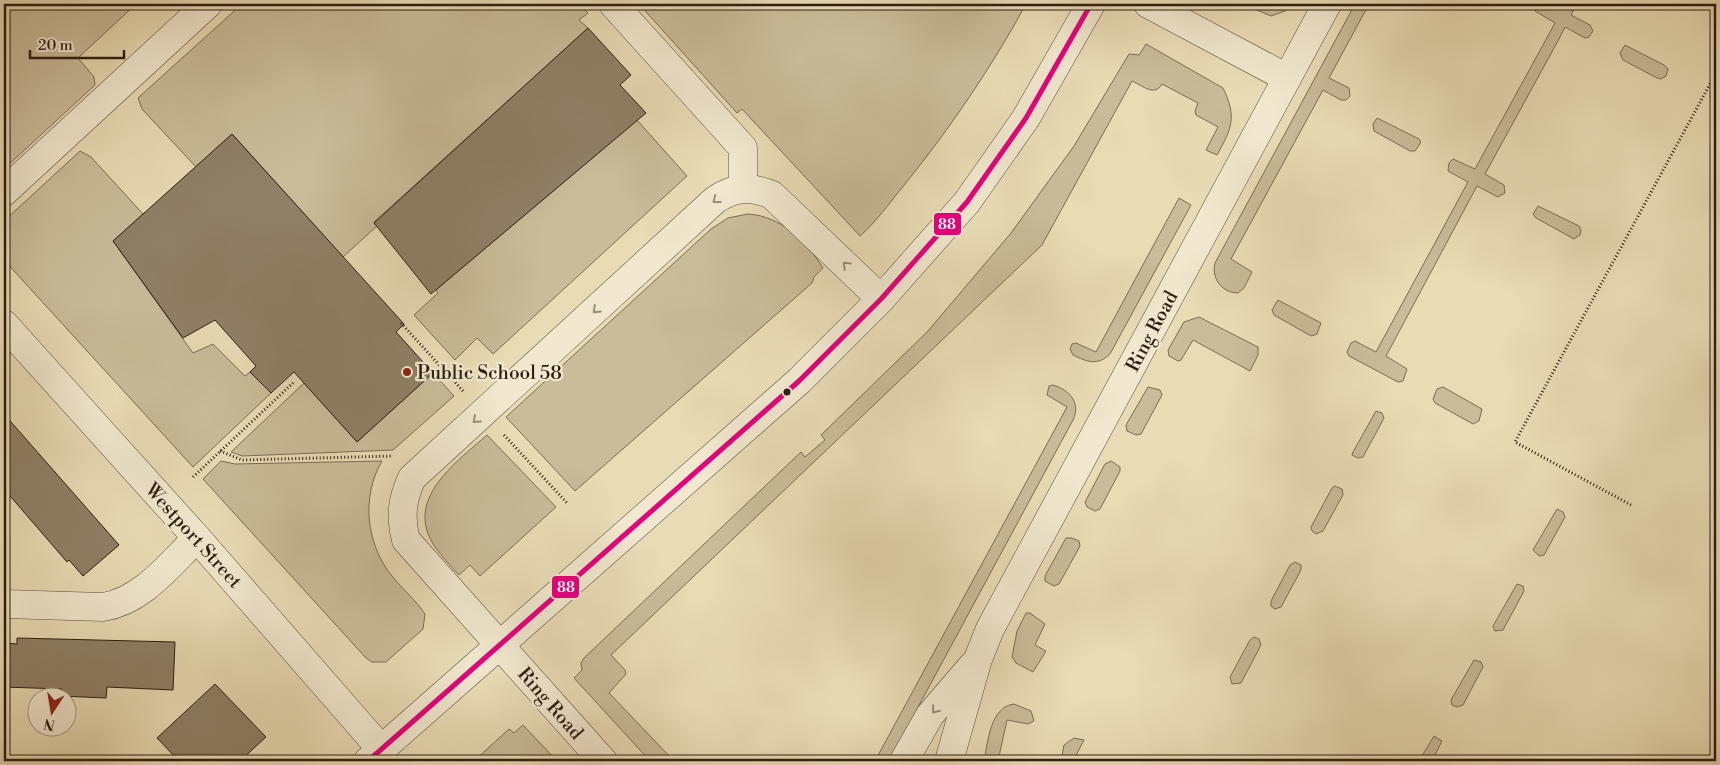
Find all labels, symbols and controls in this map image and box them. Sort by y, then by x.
scale bar [30,28,124,60]
text: 20 m [38,36,73,55]
one-way arrow [713,195,722,203]
line badge: 88 [933,212,962,236]
text: 88 [938,216,956,234]
one-way arrow [842,262,851,271]
street label: Ring Road [1121,287,1183,376]
one-way arrow [592,304,601,313]
place label: Public School 58 [417,361,562,385]
marker: Public School 58 [401,366,413,378]
unlabelled marker [782,387,792,397]
one-way arrow [473,414,482,423]
street label: Westport Street [139,477,247,593]
line badge: 88 [551,575,580,599]
text: 88 [557,579,575,597]
street label: Ring Road [512,662,588,745]
north arrow [28,688,78,738]
one-way arrow [932,704,940,713]
text: N [42,714,57,734]

